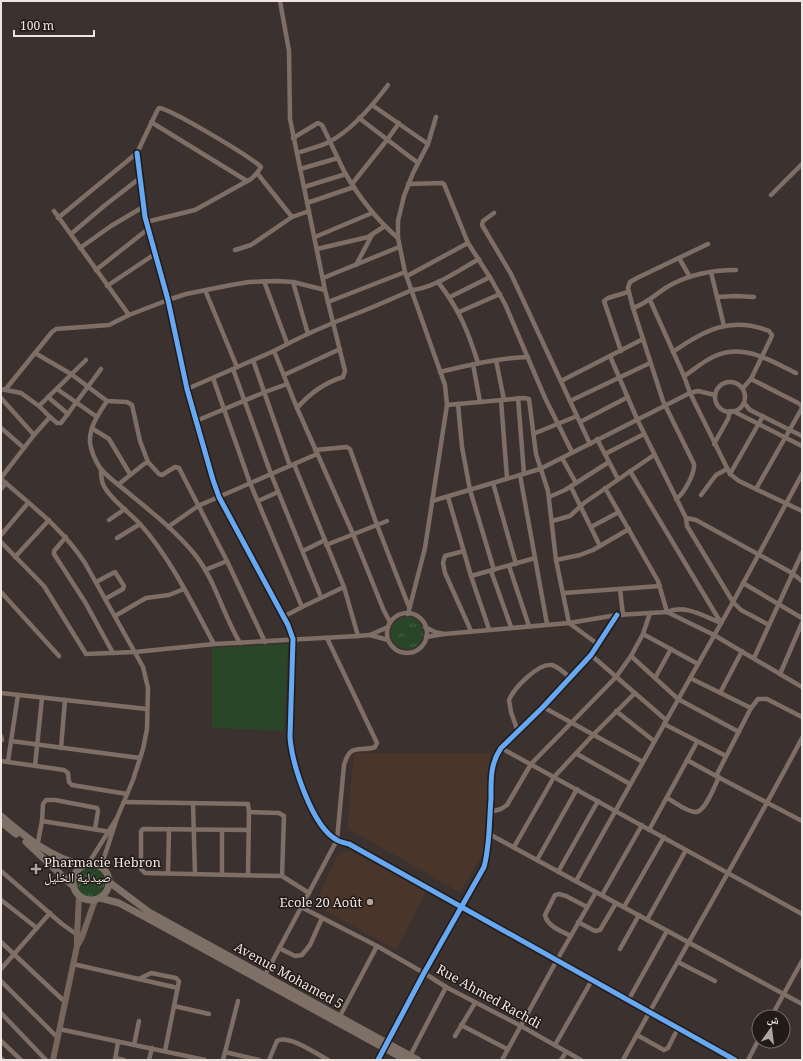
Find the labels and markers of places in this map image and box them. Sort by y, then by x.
place label: Pharmacie Hebron صيدلية الخليل [44,853,161,890]
marker: Pharmacie Hebron صيدلية الخليل [31,864,41,874]
place label: Ecole 20 Août [280,893,362,915]
marker: Ecole 20 Août [365,897,375,907]

